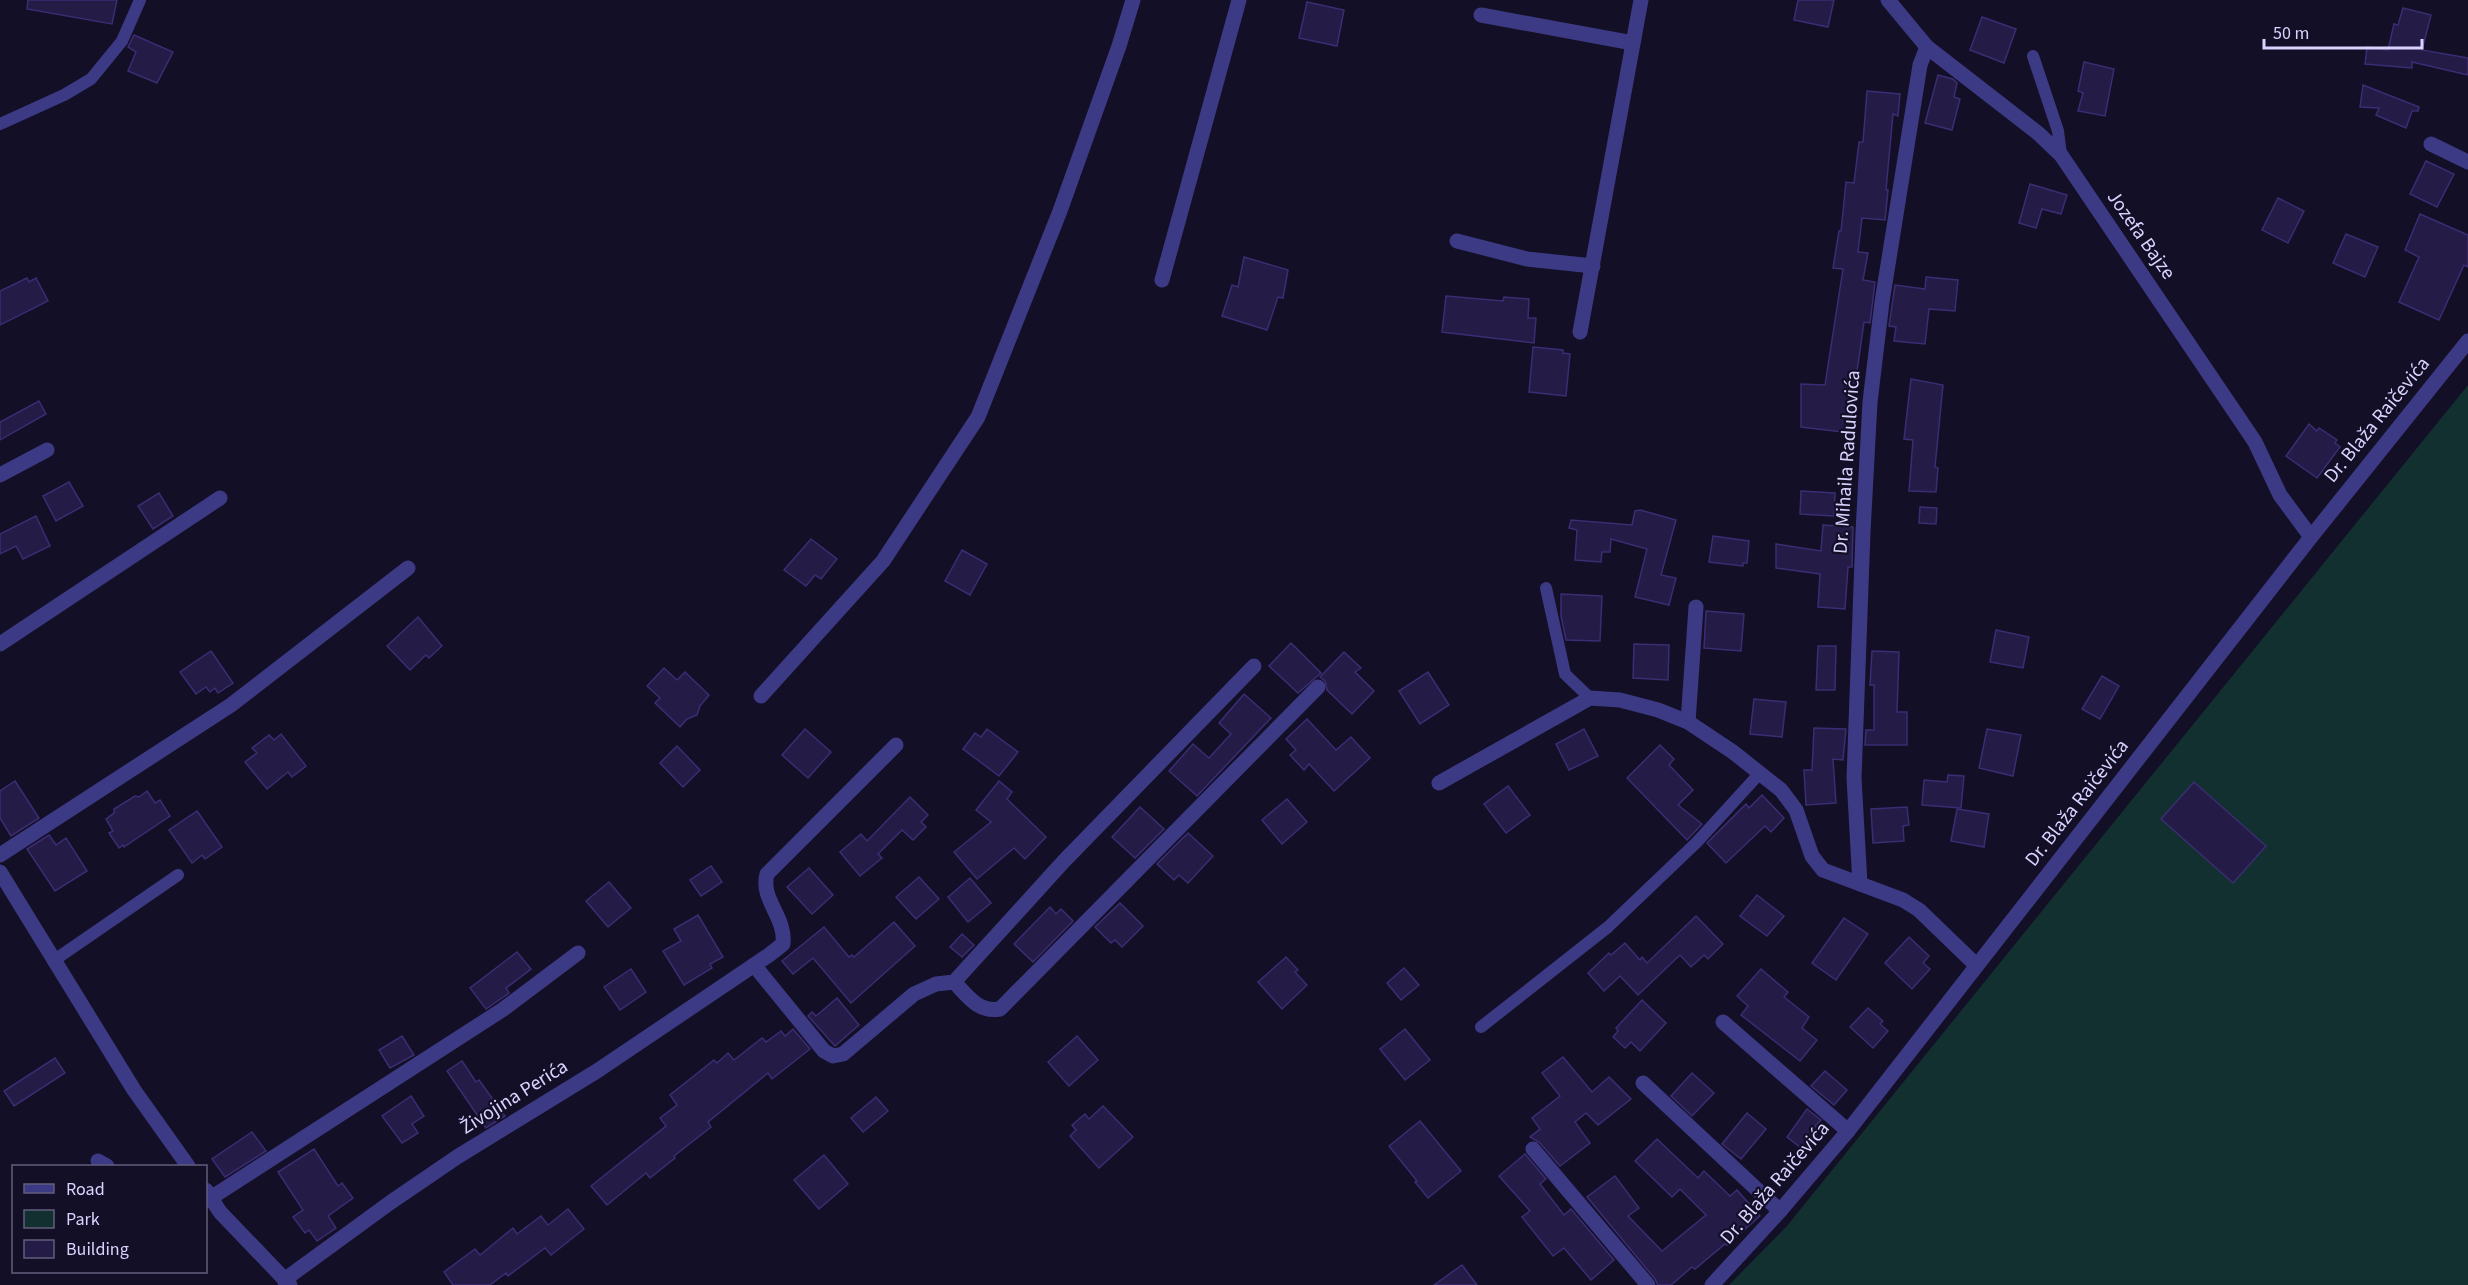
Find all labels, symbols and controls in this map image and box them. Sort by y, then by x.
scale bar [2264,12,2422,50]
text: 50 m [2273,21,2309,46]
street label: Jozefa Bajze [2100,185,2182,285]
street label: Dr. Blaža Raičevića [2318,351,2436,489]
street label: Dr. Mihaila Radulovića [1827,369,1867,555]
street label: Dr. Blaža Raičevića [2018,734,2136,872]
street label: Živojina Perića [455,1053,573,1141]
street label: Dr. Blaža Raičevića [1714,1116,1836,1250]
legend [12,1165,207,1273]
text: Road [66,1177,105,1202]
text: Park [66,1207,100,1232]
text: Building [66,1237,129,1262]

